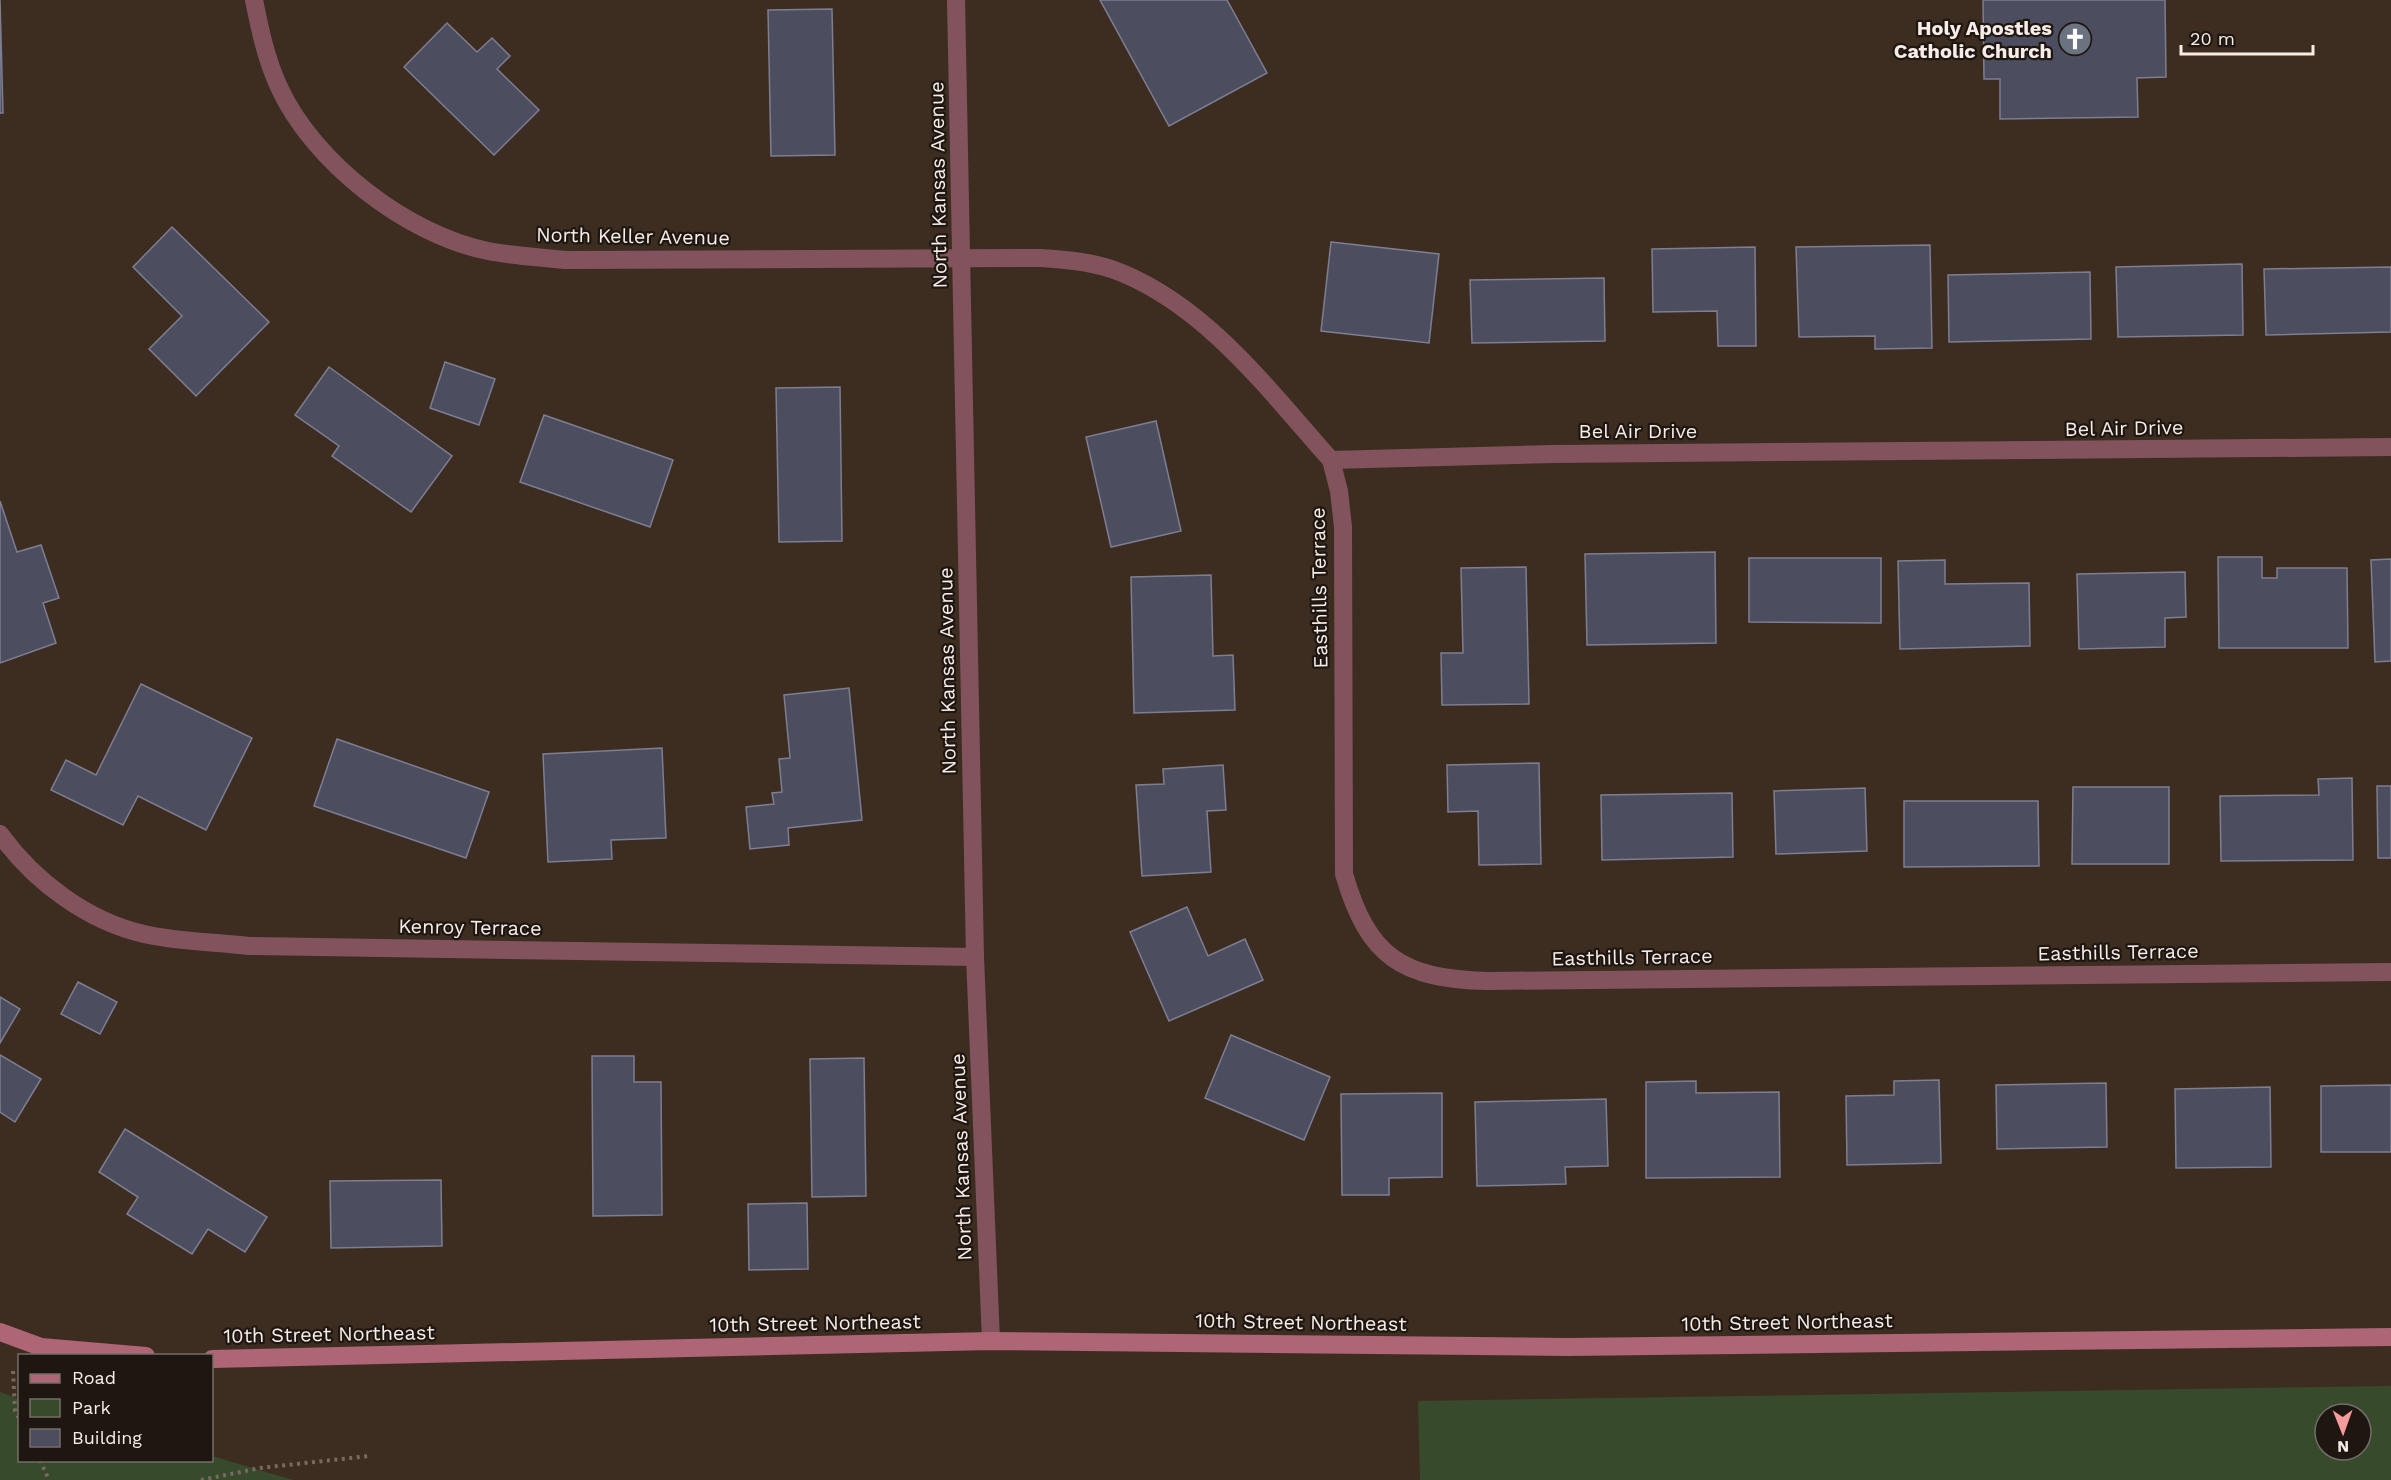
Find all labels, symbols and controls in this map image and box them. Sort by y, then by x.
place label: Holy Apostles Catholic Church [1894,16,2052,63]
scale bar [2181,18,2313,56]
church icon: Holy Apostles Catholic Church [2057,21,2093,57]
text: 20 m [2190,28,2235,49]
street label: North Kansas Avenue [924,81,952,289]
street label: North Keller Avenue [536,222,730,250]
street label: Bel Air Drive [2064,415,2184,441]
street label: Bel Air Drive [1579,419,1697,443]
street label: Easthills Terrace [1306,507,1332,669]
street label: North Kansas Avenue [933,567,961,775]
street label: Kenroy Terrace [398,914,542,940]
street label: Easthills Terrace [2037,939,2199,965]
street label: Easthills Terrace [1551,944,1713,970]
street label: North Kansas Avenue [945,1053,977,1261]
street label: 10th Street Northeast [1195,1308,1408,1336]
street label: 10th Street Northeast [1681,1308,1894,1336]
street label: 10th Street Northeast [709,1309,922,1337]
street label: 10th Street Northeast [223,1320,436,1348]
legend [18,1354,213,1462]
text: Road [72,1367,116,1388]
text: Park [72,1397,111,1418]
north arrow [2313,1402,2373,1462]
text: Building [72,1427,142,1448]
text: N [2337,1437,2349,1456]

